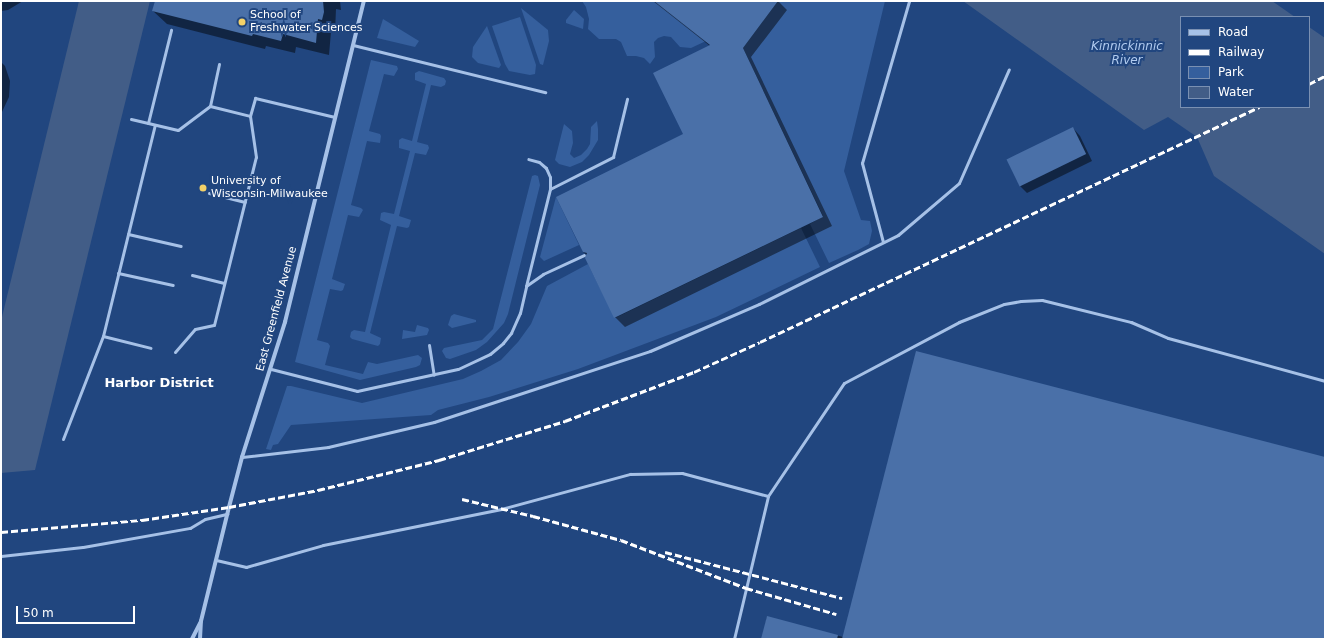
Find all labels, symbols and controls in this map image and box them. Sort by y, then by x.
place label: School of Freshwater Sciences [250,9,362,35]
legend [1180,16,1310,108]
marker: School of Freshwater Sciences [237,17,247,27]
text: Road [1218,25,1248,39]
water label: Kinnickinnic River [1091,40,1163,68]
text: Railway [1218,45,1264,59]
text: Park [1218,65,1244,79]
text: Water [1218,85,1253,99]
place label: University of Wisconsin-Milwaukee [211,175,328,201]
marker: University of Wisconsin-Milwaukee [198,183,208,193]
street label: East Greenfield Avenue [254,245,300,373]
district label: Harbor District [104,375,214,391]
scale bar [18,598,137,624]
text: 50 m [23,606,54,620]

